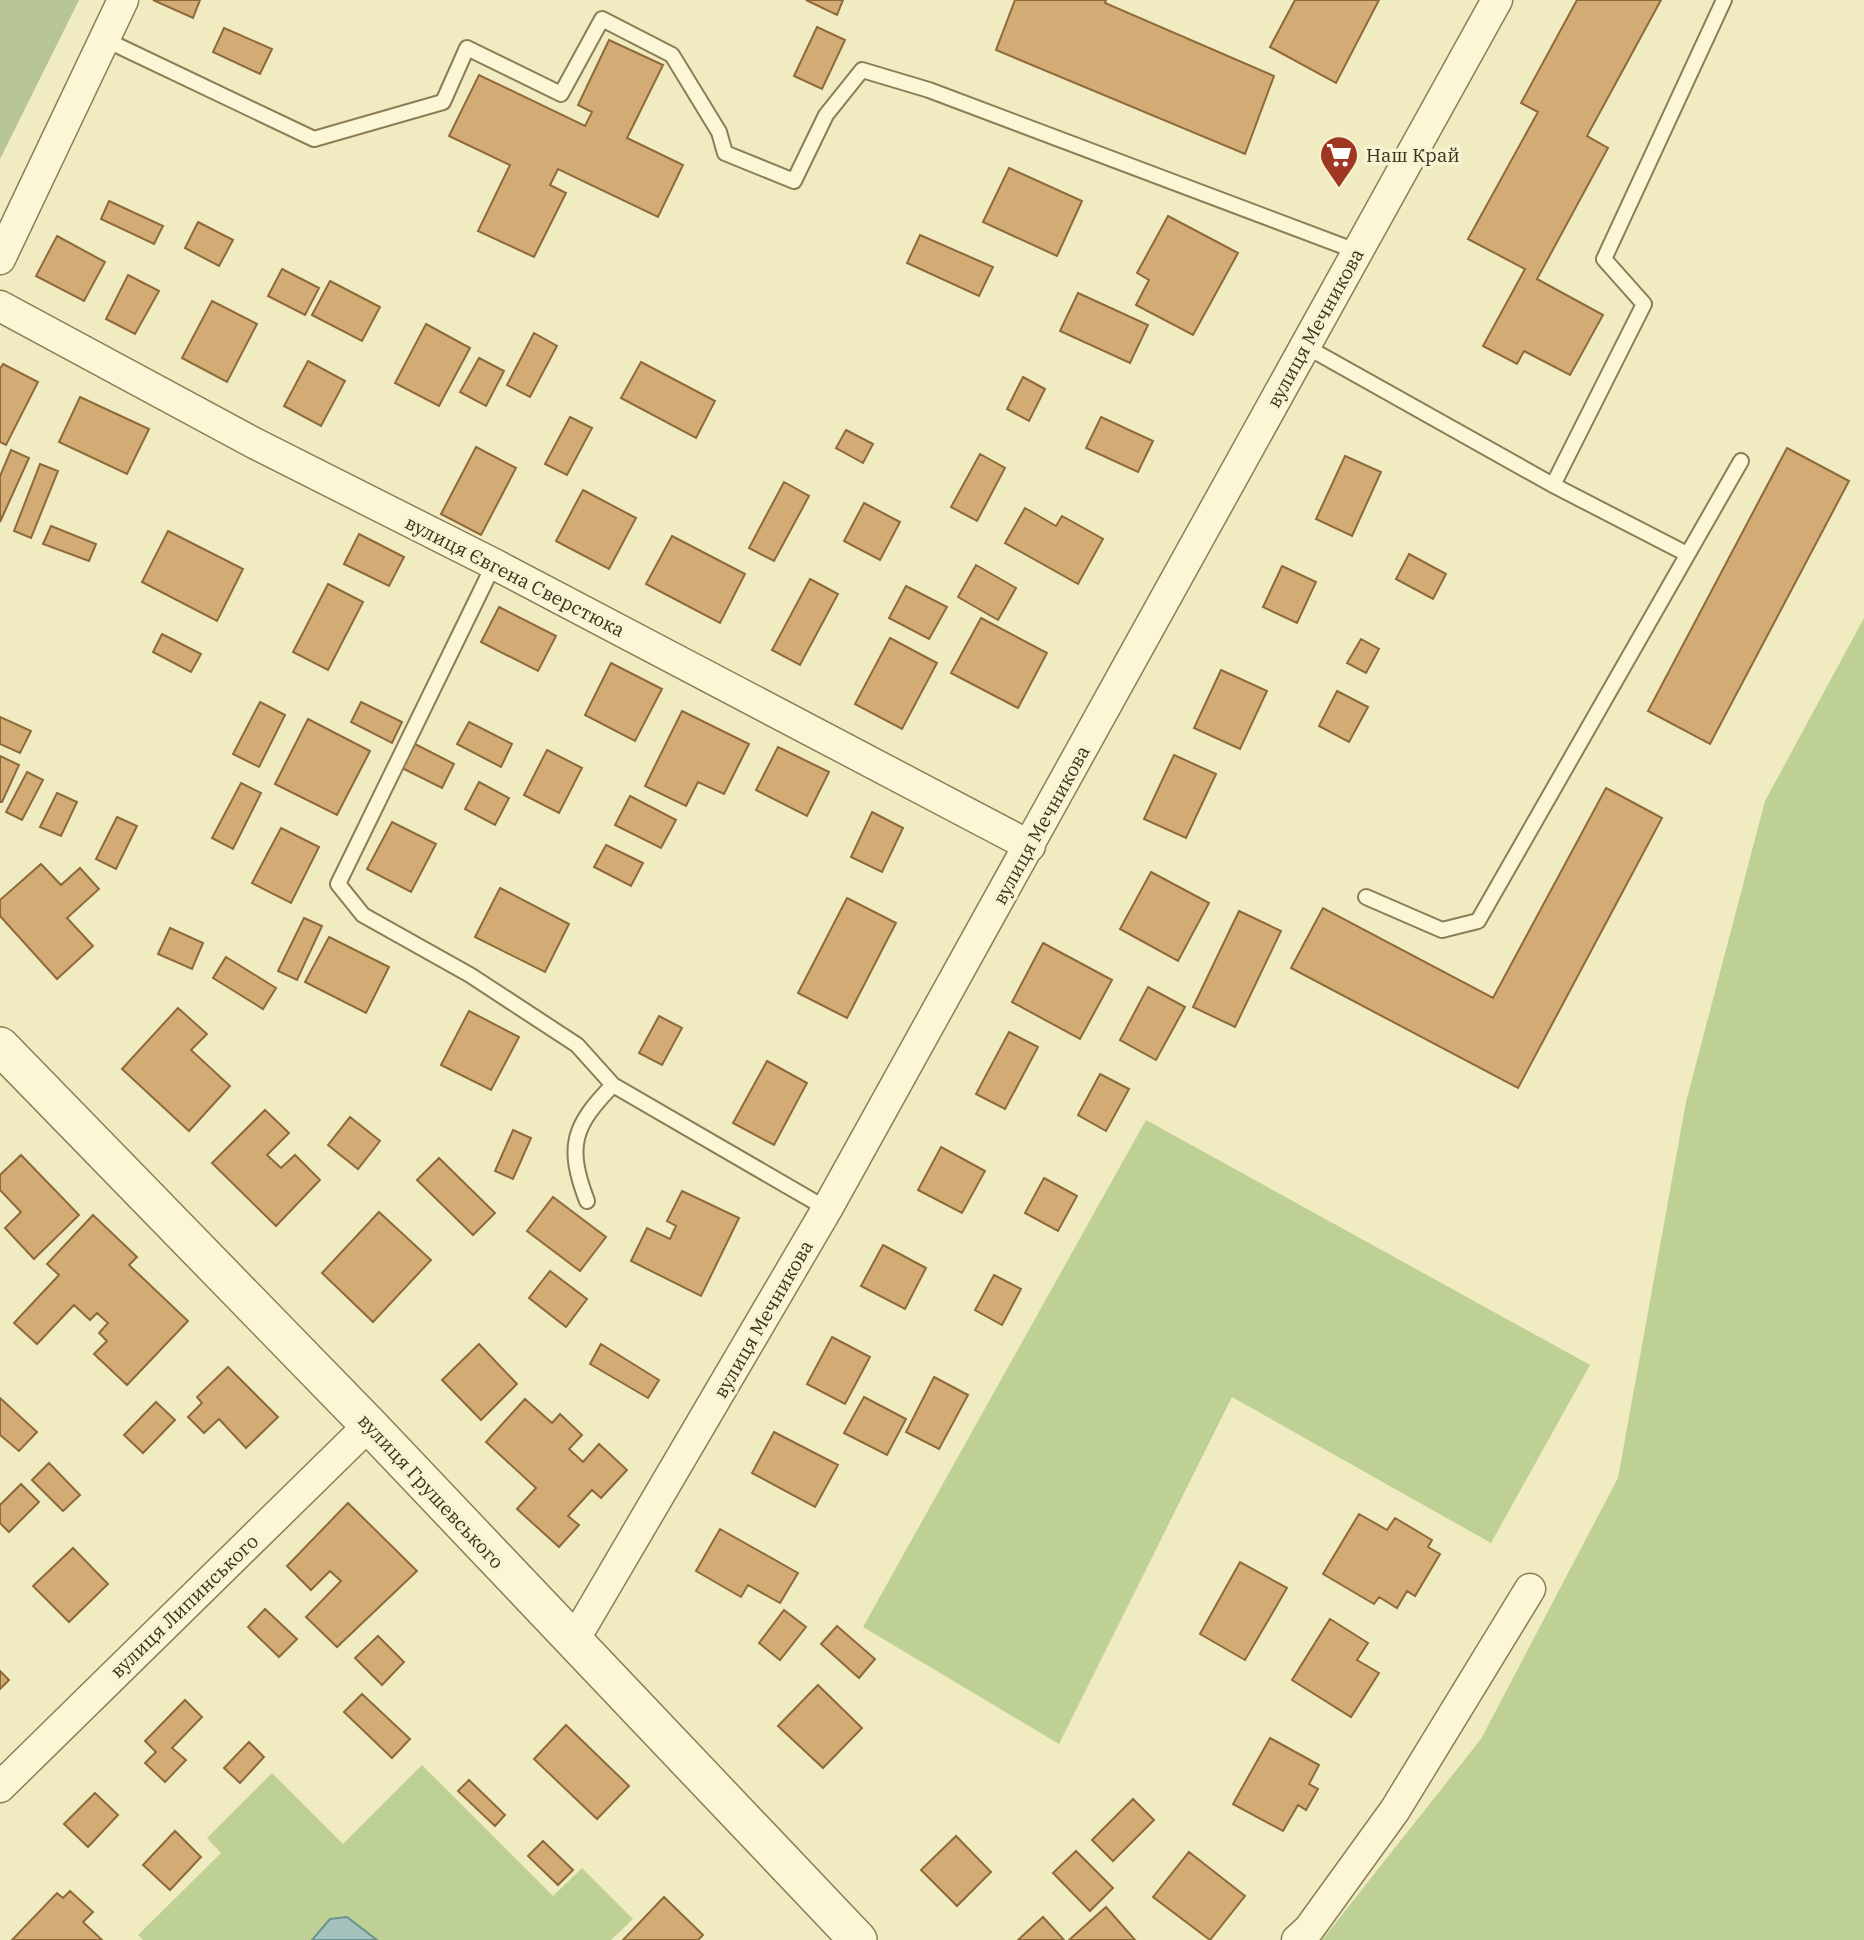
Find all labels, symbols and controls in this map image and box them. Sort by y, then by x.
supermarket icon: Наш Край [1318,134,1360,189]
place label: Наш Край [1366,143,1460,167]
street label: вулиця Мечникова [1261,244,1369,412]
street label: вулиця Євгена Сверстюка [401,510,629,642]
street label: вулиця Мечникова [987,741,1095,909]
street label: вулиця Мечникова [708,1236,818,1402]
street label: вулиця Грушевського [353,1409,509,1573]
street label: вулиця Липинського [105,1529,263,1683]

